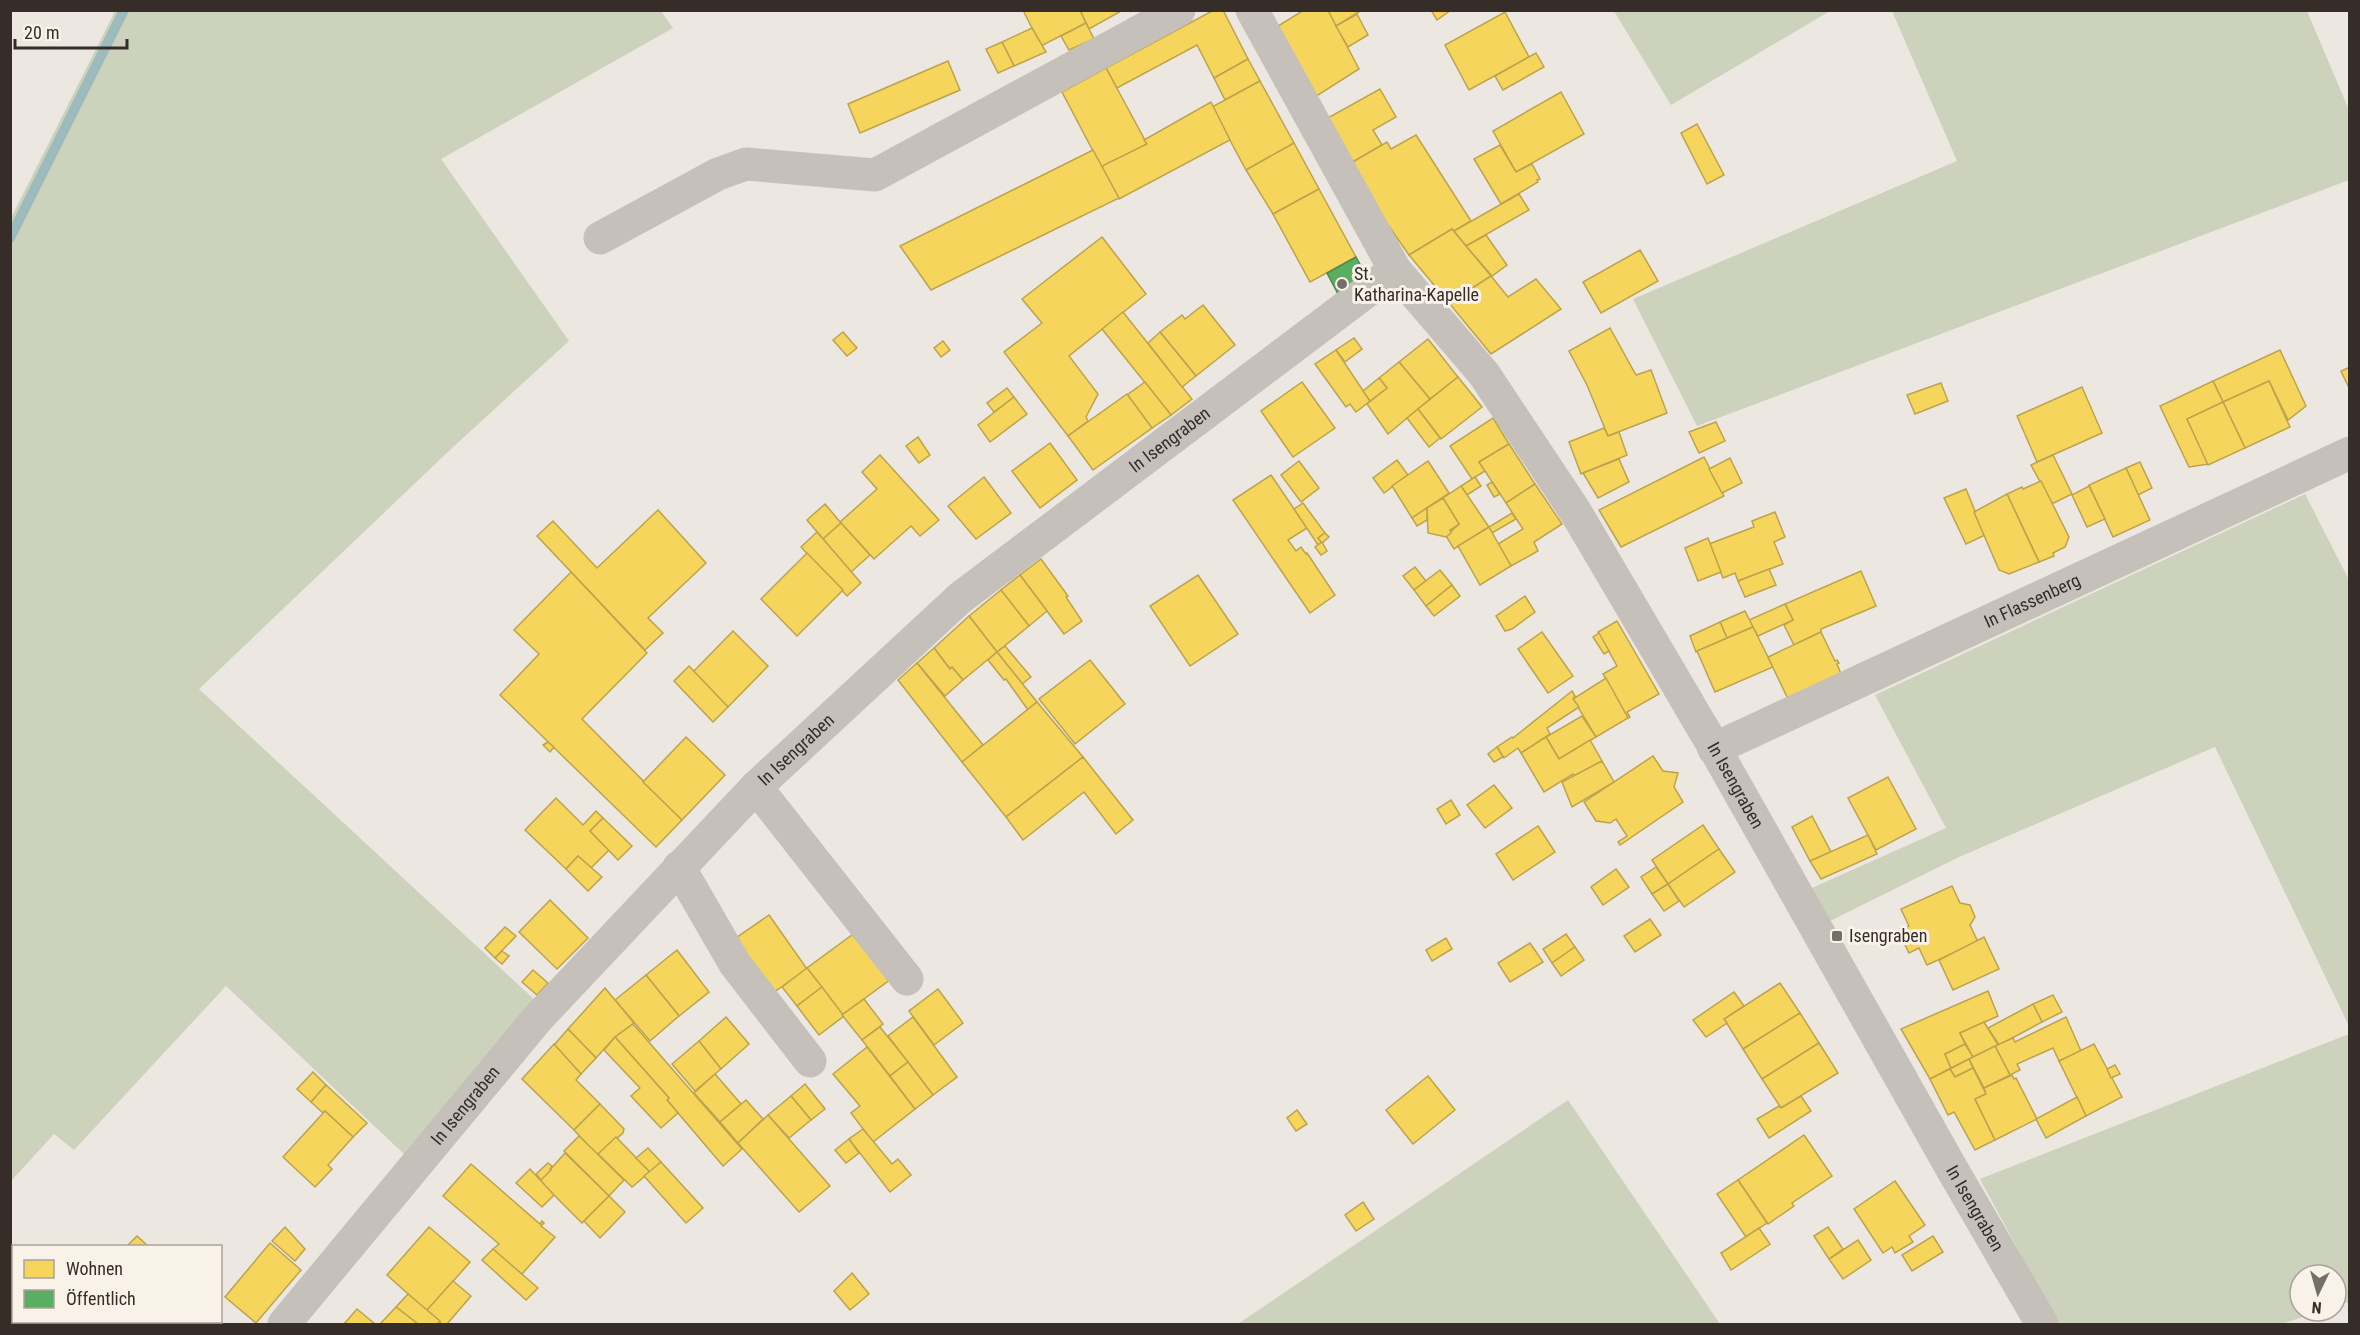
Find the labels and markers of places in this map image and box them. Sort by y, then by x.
place label: St. Katharina-Kapelle [1354,263,1479,305]
marker: St. Katharina-Kapelle [1335,277,1349,291]
place label: Isengraben [1849,925,1928,946]
marker: Isengraben [1830,929,1844,943]

